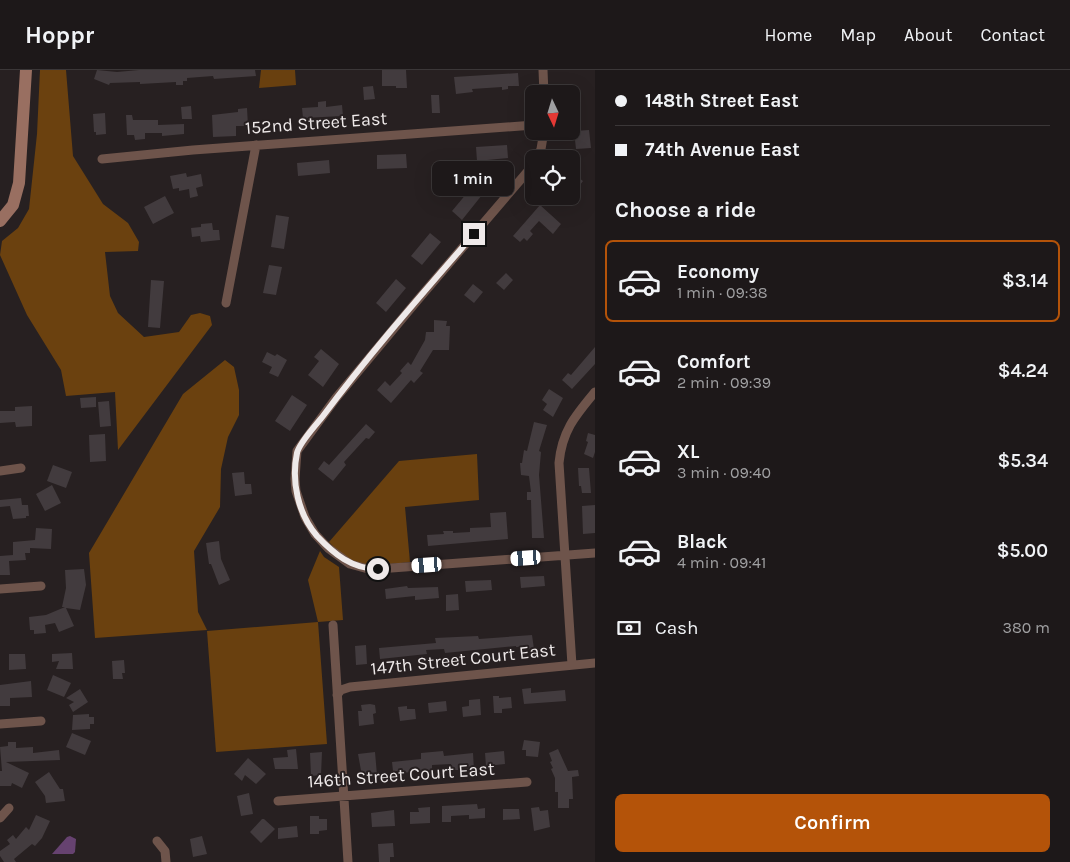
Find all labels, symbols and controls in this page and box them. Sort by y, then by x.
text: Hoppr [25,21,94,49]
text: Home [764,24,812,46]
text: Map [840,24,876,46]
text: About [904,24,953,46]
text: Contact [981,24,1045,46]
north arrow [525,85,580,140]
map controls [525,85,580,205]
text: 148th Street East [645,90,799,112]
street label: 152nd Street East [244,107,388,139]
text: 74th Avenue East [645,139,800,161]
button: locate [525,150,580,205]
callout: 1 min [433,161,515,196]
text: 1 min [453,169,493,188]
text: Choose a ride [615,197,756,223]
route end [463,223,485,245]
icon: car [617,259,662,304]
text: Economy [677,261,759,283]
text: $3.14 [1002,270,1048,292]
text: 1 min · 09:38 [677,283,768,302]
icon: car [617,349,662,394]
text: Comfort [677,351,751,373]
text: $4.24 [998,360,1048,382]
text: 2 min · 09:39 [677,373,771,392]
icon: car [617,439,662,484]
text: XL [677,441,699,463]
text: $5.34 [998,450,1048,472]
text: 3 min · 09:40 [677,463,771,482]
icon: car [617,529,662,574]
text: Black [677,531,728,553]
text: $5.00 [997,540,1048,562]
car [510,549,541,567]
text: 4 min · 09:41 [677,553,766,572]
car [411,556,442,574]
route start [367,558,389,580]
icon: cash [615,614,643,642]
text: Cash [655,617,699,639]
text: 380 m [1002,618,1050,637]
street label: 147th Street Court East [370,638,557,680]
street label: 146th Street Court East [307,757,495,793]
button: Confirm [615,794,1050,852]

